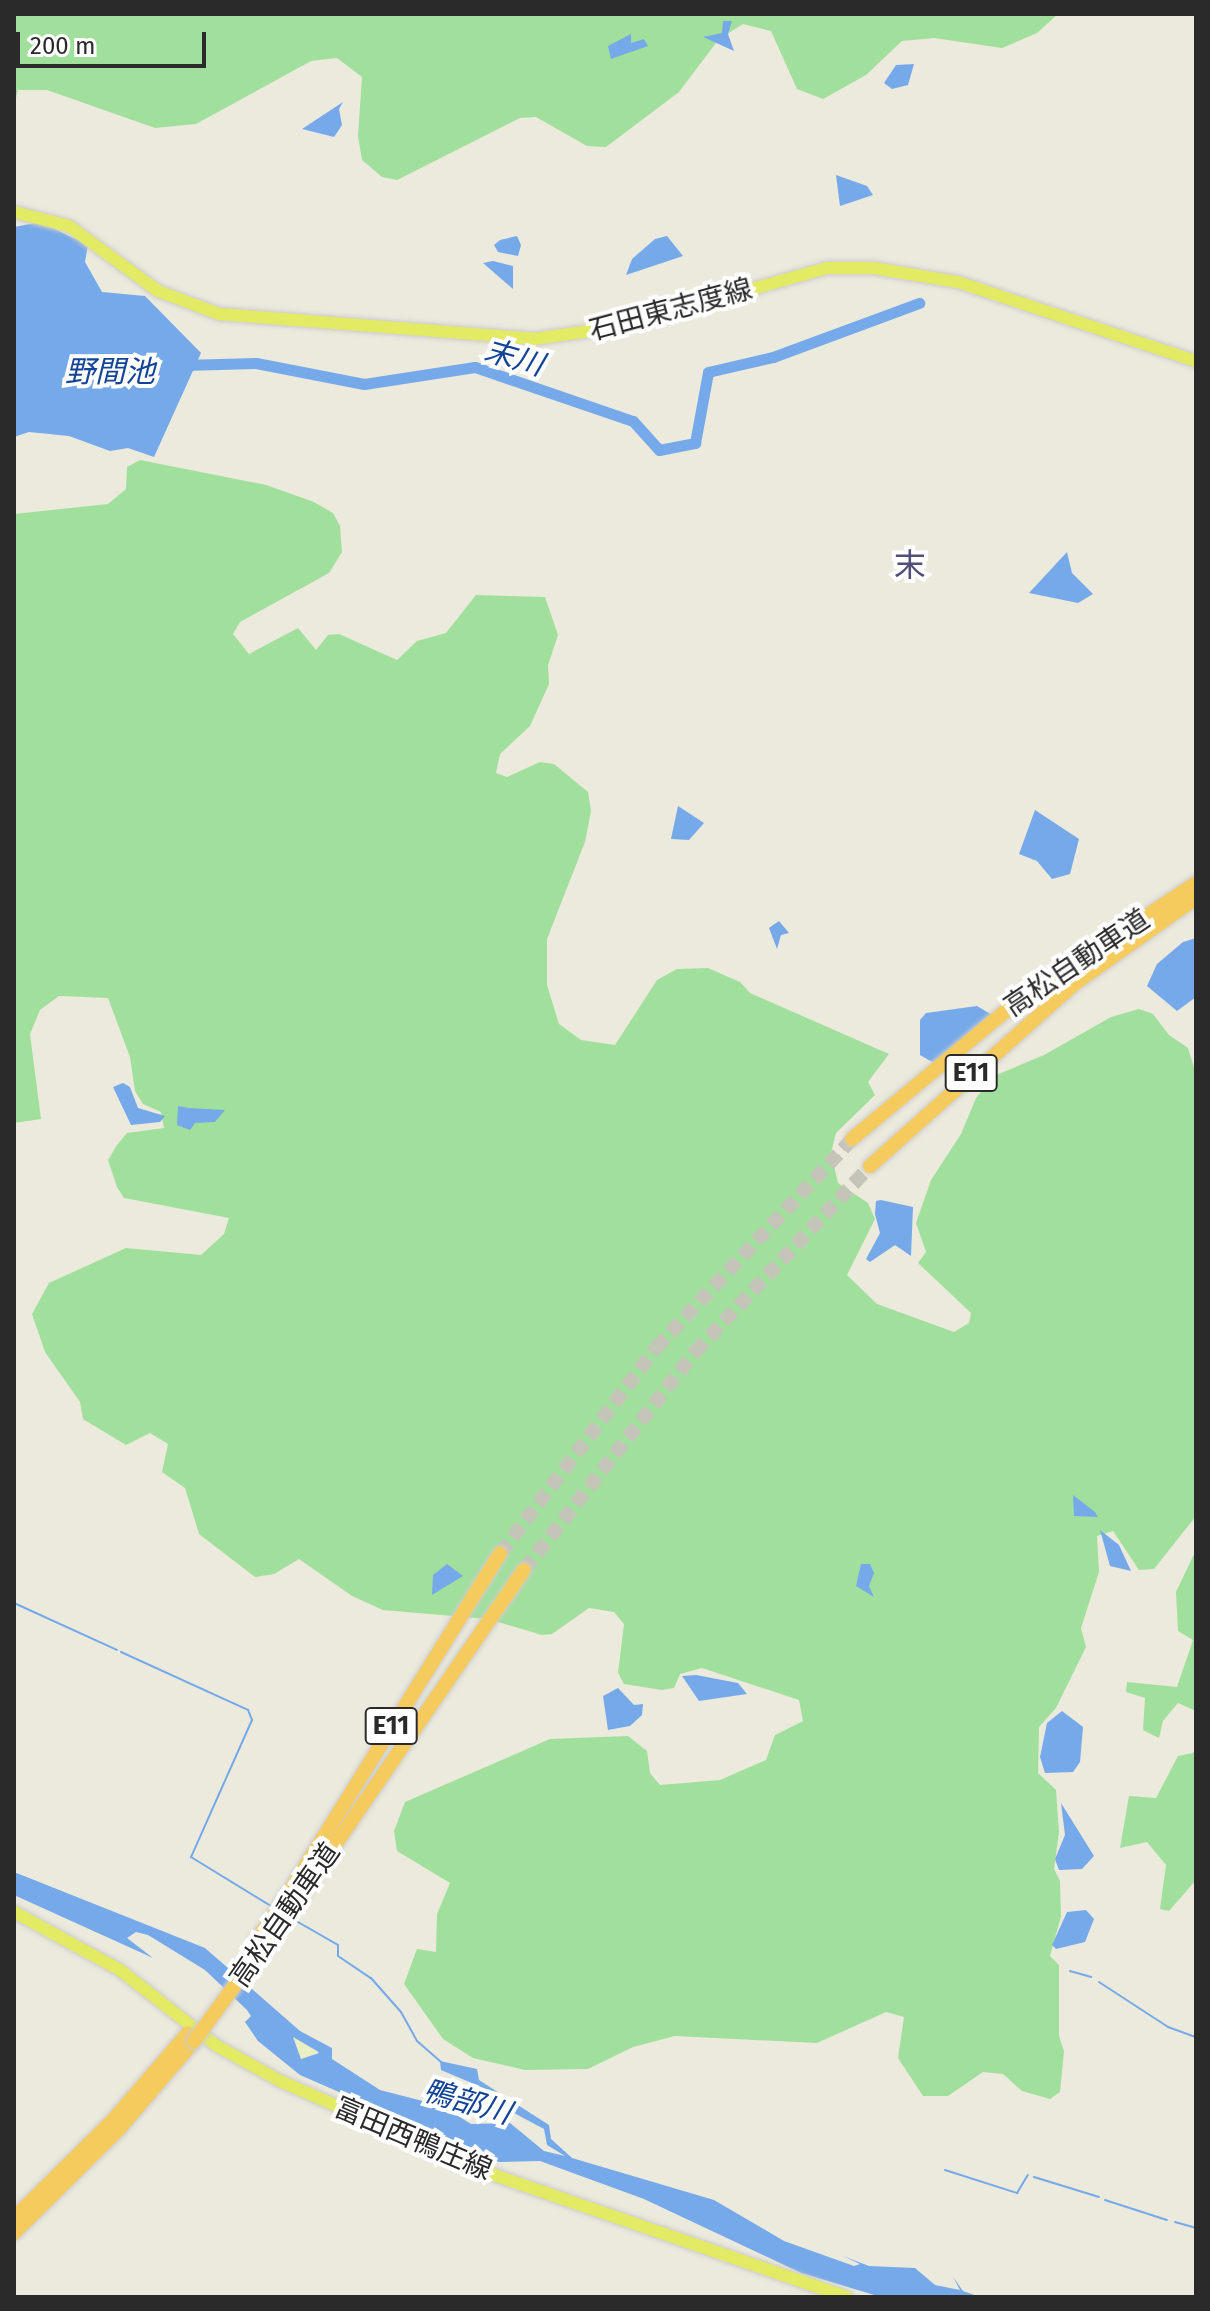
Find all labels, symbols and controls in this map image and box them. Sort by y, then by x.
scale bar [20,16,210,66]
text: 200 m [30,32,96,60]
street label: 石田東志度線 [586,272,756,348]
water label: 末川 [480,332,548,384]
water label: 野間池 [65,354,155,390]
district label: 末 [894,546,926,584]
street label: 高松自動車道 [998,902,1156,1024]
road number: E11 [943,1051,999,1095]
road number: E11 [363,1704,419,1748]
street label: 高松自動車道 [223,1837,347,1993]
water label: 鴨部川 [419,2072,515,2132]
street label: 富田西鴨庄線 [329,2091,497,2187]

